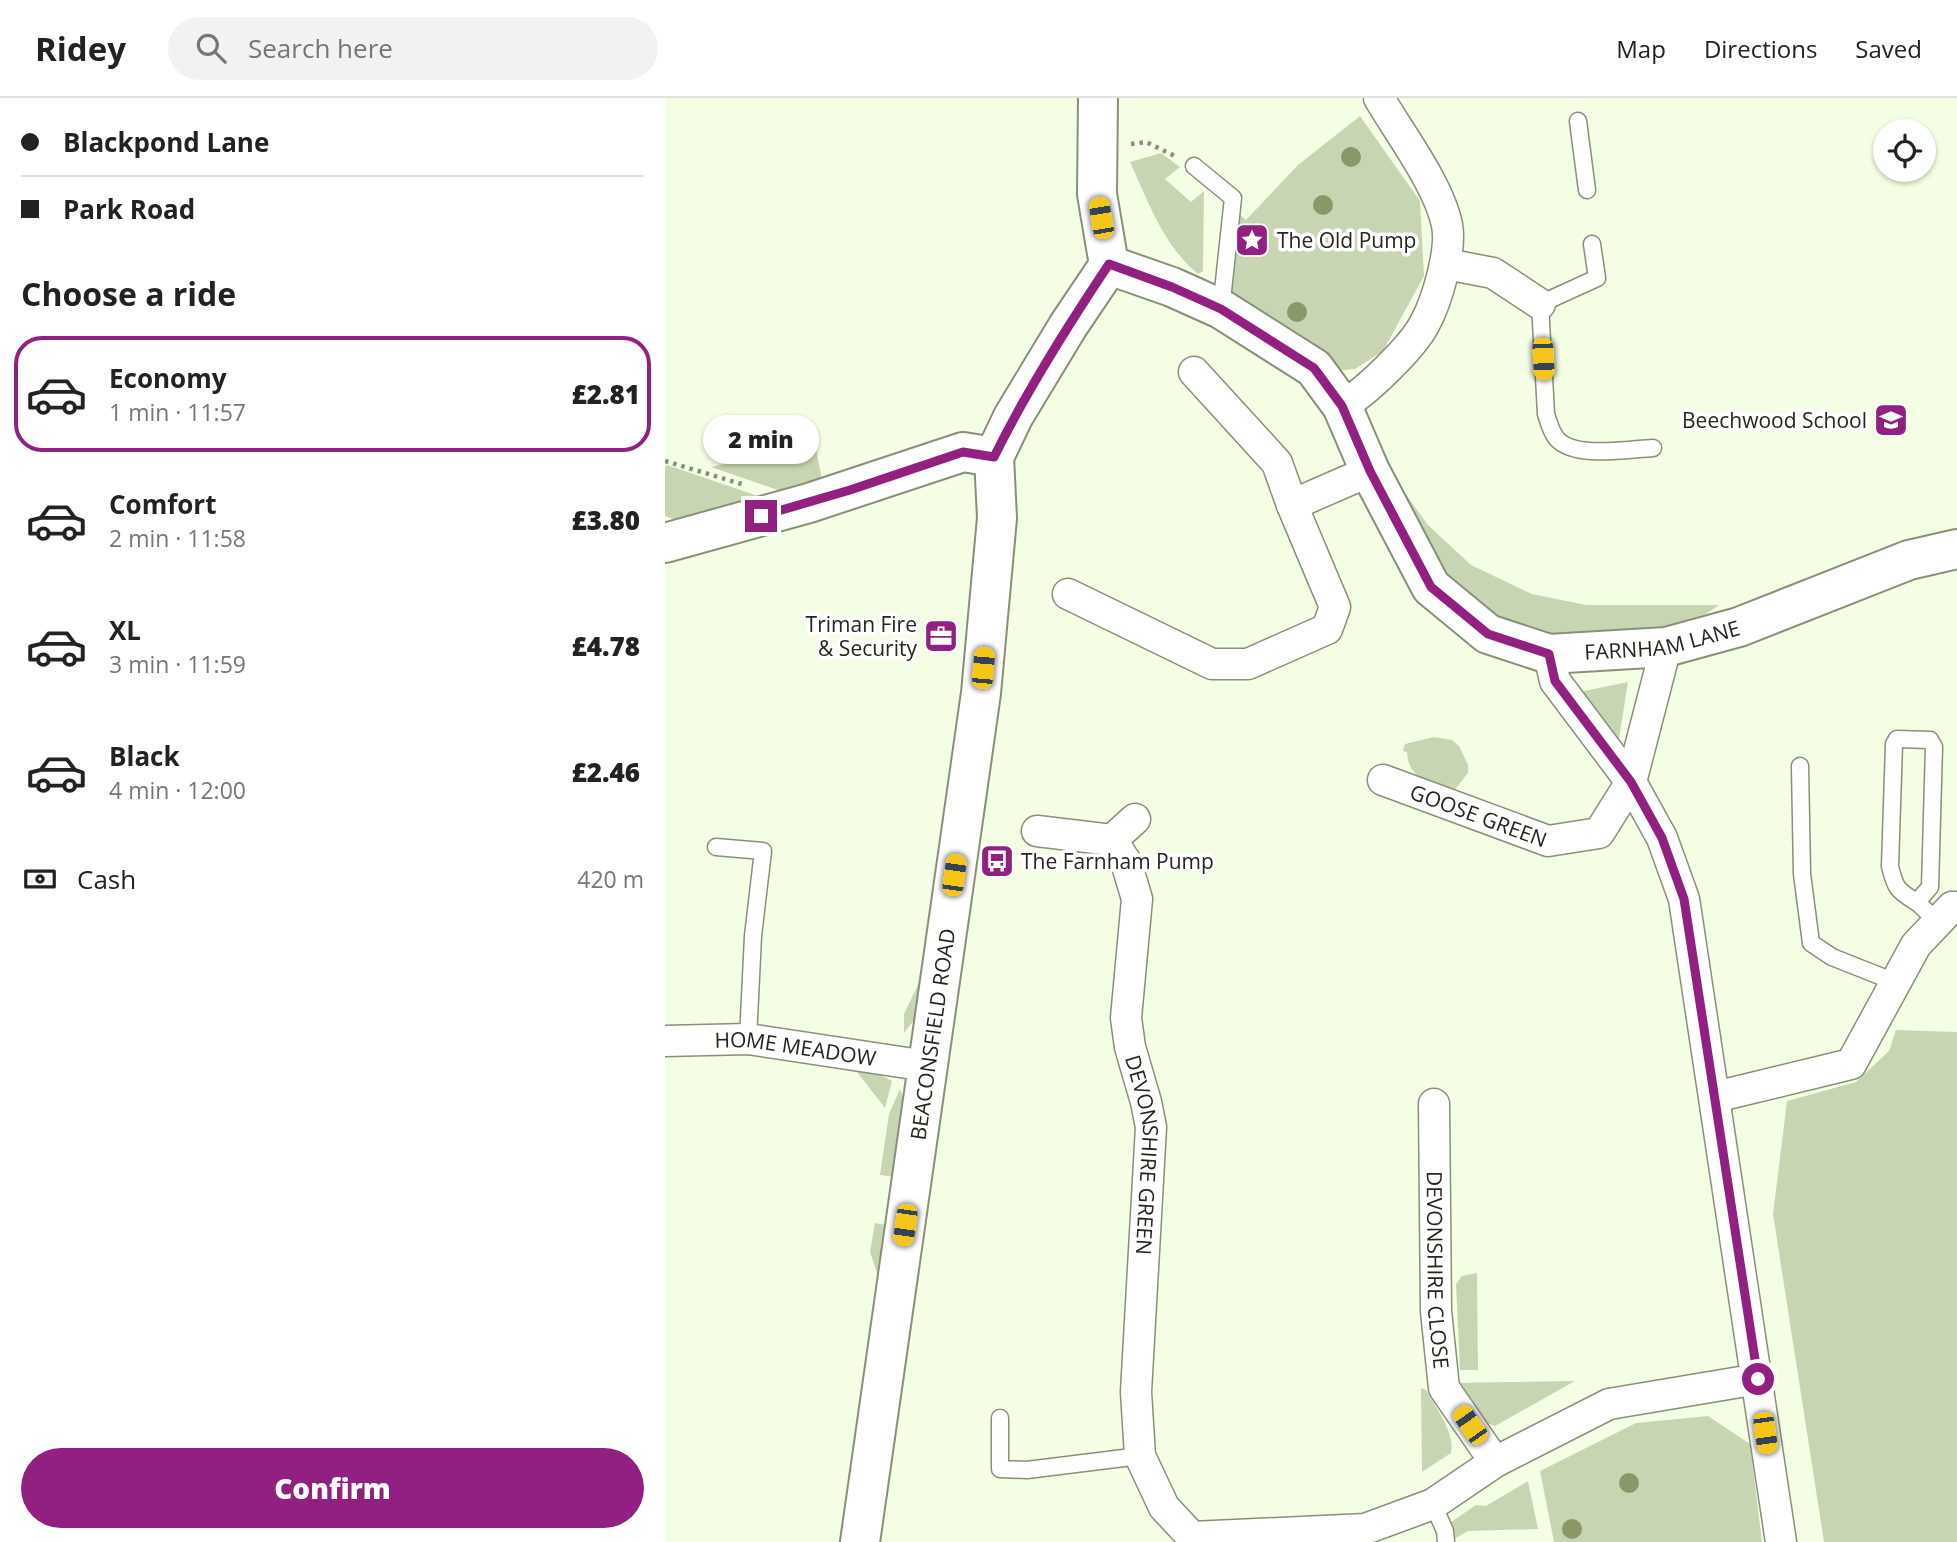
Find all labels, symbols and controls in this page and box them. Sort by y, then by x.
search box [168,17,658,80]
text: Ridey [35,26,126,71]
icon: search [192,29,230,67]
text: Search here [248,30,393,66]
text: Map [1616,32,1666,65]
text: Directions [1704,32,1817,65]
text: Saved [1855,32,1922,65]
map controls [1873,119,1936,182]
button: locate [1873,119,1936,182]
text: Blackpond Lane [63,124,269,160]
text: Park Road [63,191,195,227]
car [1088,195,1115,241]
place icon: The Old Pump [1233,221,1271,259]
place label: The Old Pump [1277,226,1416,254]
text: Choose a ride [21,272,236,315]
car [1532,337,1555,381]
text: Economy [109,360,227,396]
icon: car [25,363,88,426]
text: £2.81 [572,376,640,412]
text: 1 min · 11:57 [109,396,246,428]
school or university icon: Beechwood School [1872,401,1910,439]
place label: Beechwood School [1682,406,1867,434]
callout: 2 min [703,414,819,464]
text: 2 min [728,423,794,455]
text: Comfort [109,486,216,522]
icon: car [25,489,88,552]
route end [745,500,777,532]
text: £3.80 [572,502,640,538]
text: 2 min · 11:58 [109,522,246,554]
place label: Triman Fire & Security [806,610,917,662]
text: XL [109,612,141,648]
street label: FARNHAM LANE [1584,613,1743,666]
icon: car [25,615,88,678]
office icon: Triman Fire & Security [922,617,960,655]
text: £4.78 [572,628,640,664]
car [971,646,996,690]
text: 3 min · 11:59 [109,648,246,680]
text: Black [109,738,180,774]
icon: car [25,741,88,804]
text: £2.46 [572,754,640,790]
text: 4 min · 12:00 [109,774,246,806]
street label: GOOSE GREEN [1406,777,1551,853]
bus stop icon: The Farnham Pump [978,842,1016,880]
place label: The Farnham Pump [1021,847,1214,875]
car [941,853,968,897]
icon: cash [21,860,59,898]
text: Cash [77,861,136,897]
text: 420 m [577,863,644,895]
street label: BEACONSFIELD ROAD [903,927,961,1142]
street label: HOME MEADOW [714,1025,879,1072]
street label: DEVONSHIRE GREEN [1119,1052,1165,1256]
street label: DEVONSHIRE CLOSE [1421,1171,1456,1370]
car [892,1203,919,1247]
route start [1742,1363,1774,1395]
car [1450,1402,1491,1448]
car [1752,1411,1779,1455]
button: Confirm [21,1448,644,1528]

